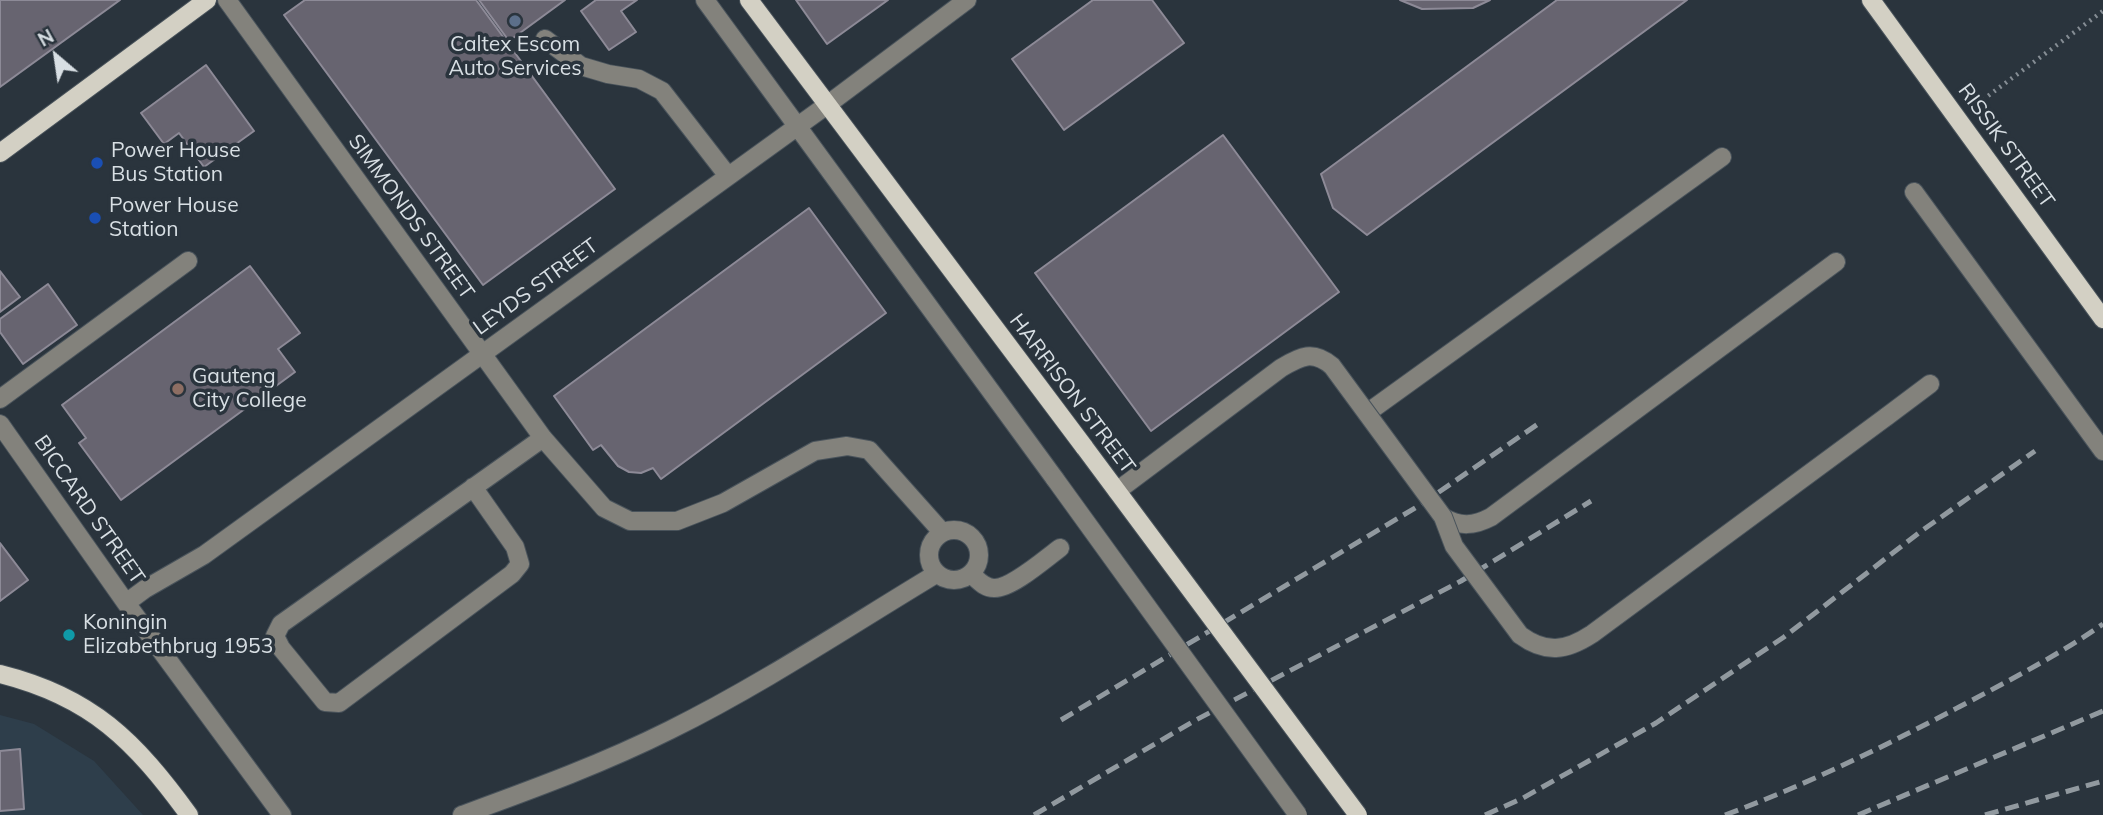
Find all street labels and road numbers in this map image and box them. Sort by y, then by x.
street label: RISSIK STREET [1952,79,2060,213]
street label: SIMMONDS STREET [343,130,479,304]
street label: LEYDS STREET [469,233,603,341]
street label: HARRISON STREET [1004,309,1140,479]
street label: BICCARD STREET [28,431,150,589]

